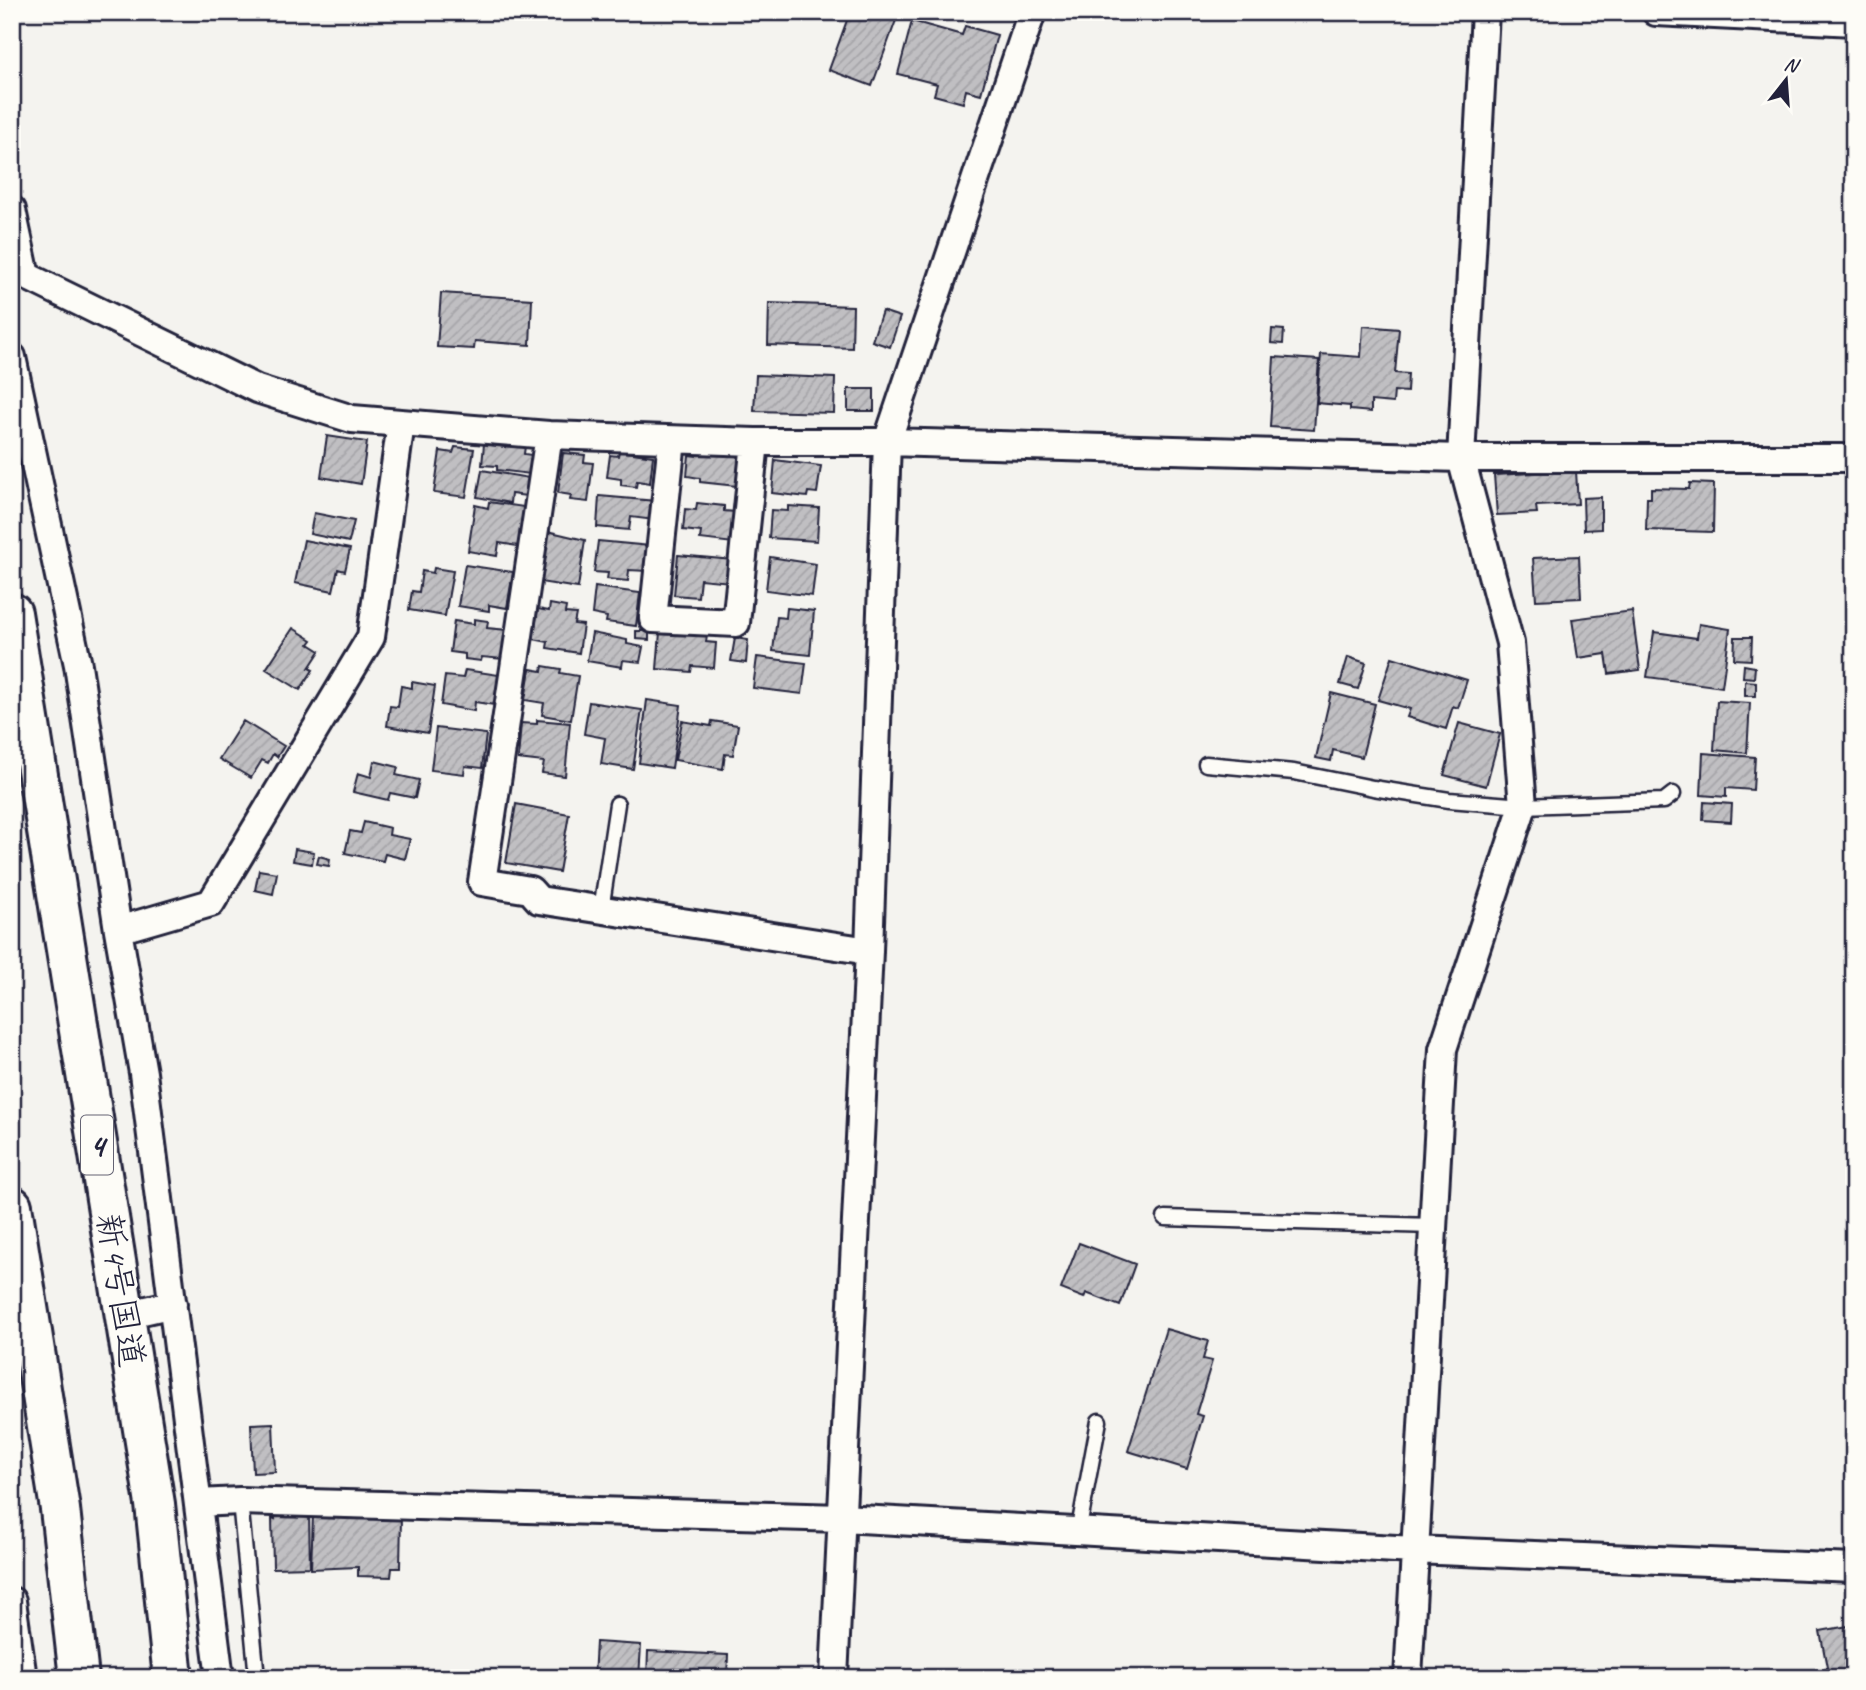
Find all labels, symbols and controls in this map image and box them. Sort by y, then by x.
north arrow [1750,46,1820,116]
text: N [1782,52,1803,79]
road number: 4 [81,1116,113,1175]
street label: 新4号国道 [86,1210,155,1371]

